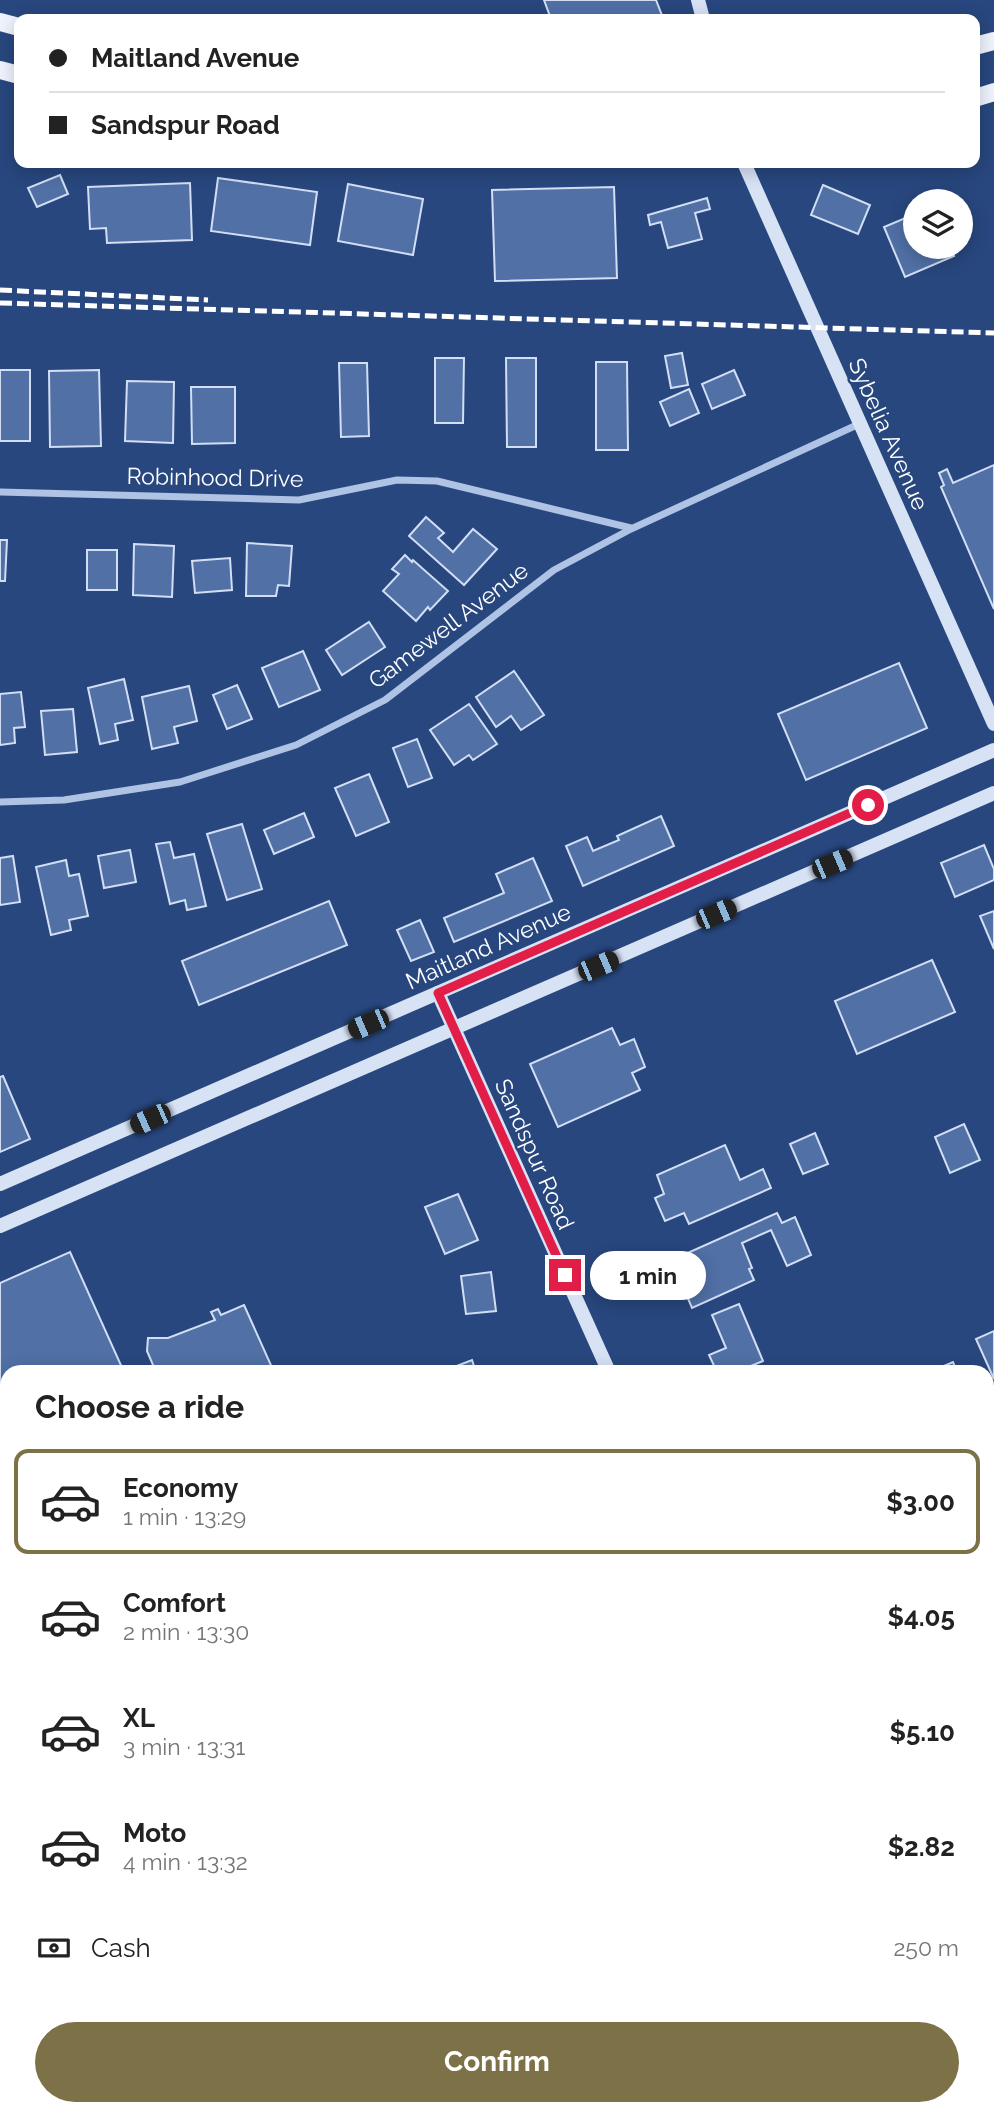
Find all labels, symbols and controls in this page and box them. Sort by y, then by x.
text: Maitland Avenue [91,43,299,73]
text: Sandspur Road [91,110,280,140]
map controls [903,189,973,259]
button: layers [903,189,973,259]
street label: Sybelia Avenue [843,354,935,514]
street label: Robinhood Drive [126,462,304,492]
street label: Gamewell Avenue [363,556,533,694]
route start [852,789,884,821]
car [809,846,856,882]
car [693,896,740,932]
street label: Maitland Avenue [401,898,575,994]
car [575,948,622,984]
car [345,1006,392,1042]
street label: Sandspur Road [490,1075,580,1233]
car [127,1101,174,1137]
callout: 1 min [590,1250,705,1300]
route end [549,1259,581,1291]
text: 1 min [619,1262,677,1289]
text: Choose a ride [35,1388,244,1425]
icon: car [39,1470,102,1533]
text: Economy [123,1473,238,1503]
text: $3.00 [886,1487,955,1517]
text: 1 min · 13:29 [123,1503,246,1530]
icon: car [39,1585,102,1648]
text: Comfort [123,1588,226,1618]
text: $4.05 [887,1602,955,1632]
text: 2 min · 13:30 [123,1618,249,1645]
icon: car [39,1700,102,1763]
text: XL [123,1703,155,1733]
text: $5.10 [889,1717,955,1747]
text: 3 min · 13:31 [123,1733,245,1760]
icon: car [39,1815,102,1878]
text: Moto [123,1818,186,1848]
text: $2.82 [888,1832,955,1862]
text: 4 min · 13:32 [123,1848,248,1875]
icon: cash [35,1929,73,1967]
text: Cash [91,1933,151,1963]
text: 250 m [893,1934,959,1961]
button: Confirm [35,2022,959,2102]

